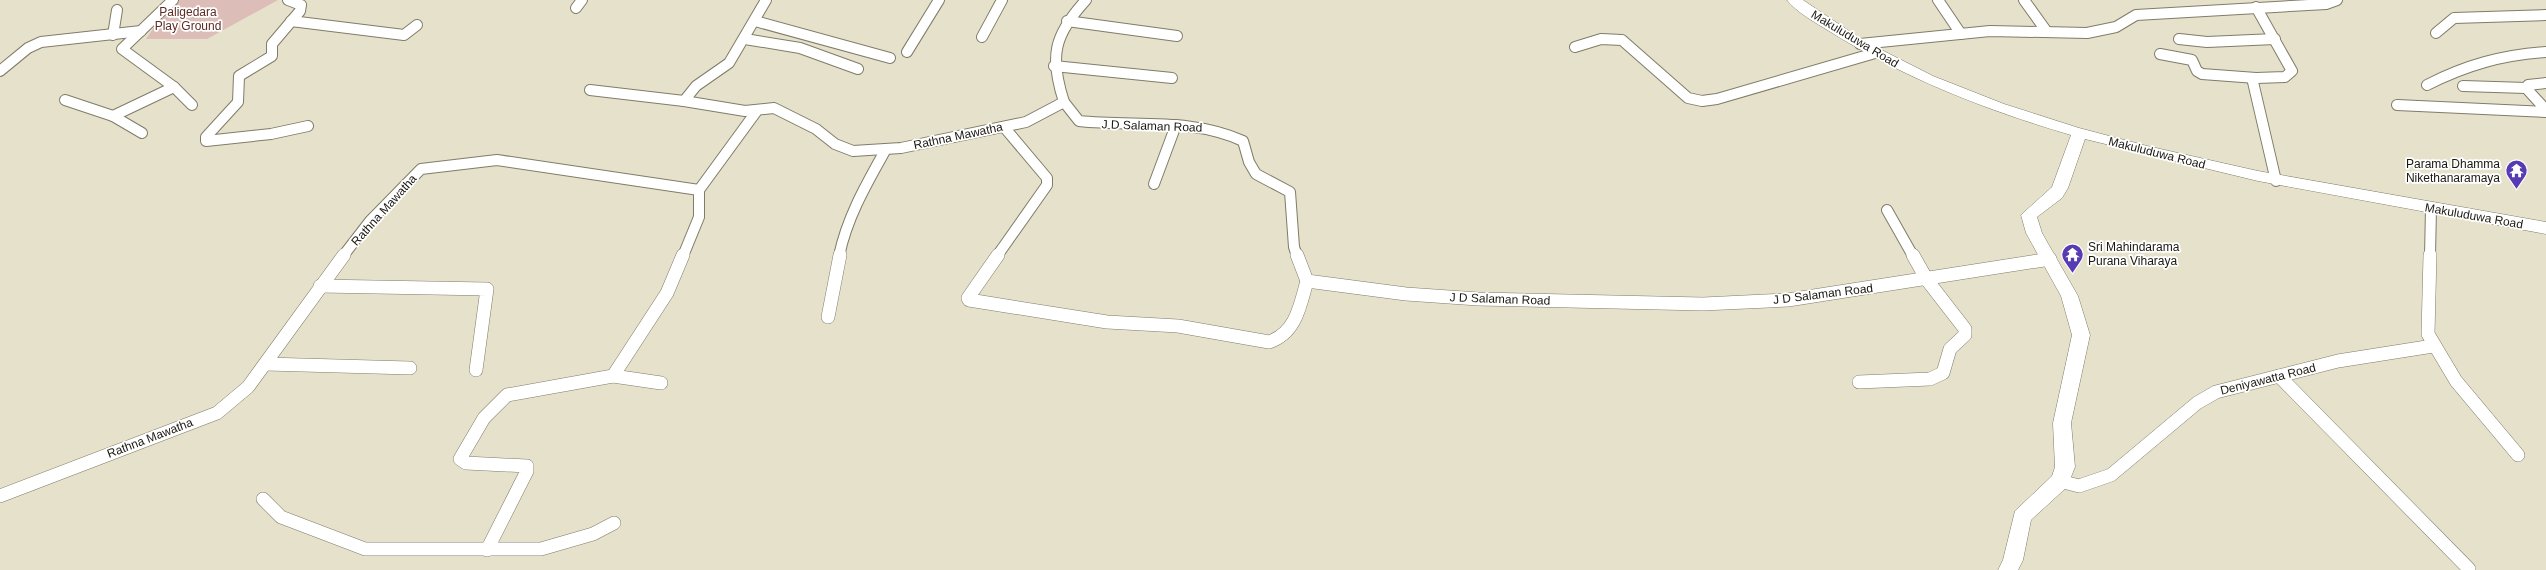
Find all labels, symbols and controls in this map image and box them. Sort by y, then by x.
park label: Paligedara Play Ground [155,5,221,33]
street label: Makuluduwa Road [1809,7,1901,71]
street label: J D Salaman Road [1101,117,1203,135]
street label: Rathna Mawatha [912,120,1004,152]
street label: Makuluduwa Road [2107,134,2207,172]
place label: Parama Dhamma Nikethanaramaya [2406,157,2500,185]
temple icon: Parama Dhamma Nikethanaramaya [2503,158,2529,191]
street label: Rathna Mawatha [348,171,420,248]
street label: Makuluduwa Road [2424,200,2524,232]
place label: Sri Mahindarama Purana Viharaya [2088,240,2180,268]
temple icon: Sri Mahindarama Purana Viharaya [2060,241,2086,274]
street label: J D Salaman Road [1772,281,1874,307]
street label: J D Salaman Road [1449,290,1551,308]
street label: Deniyawatta Road [2219,360,2317,398]
street label: Rathna Mawatha [105,415,195,461]

